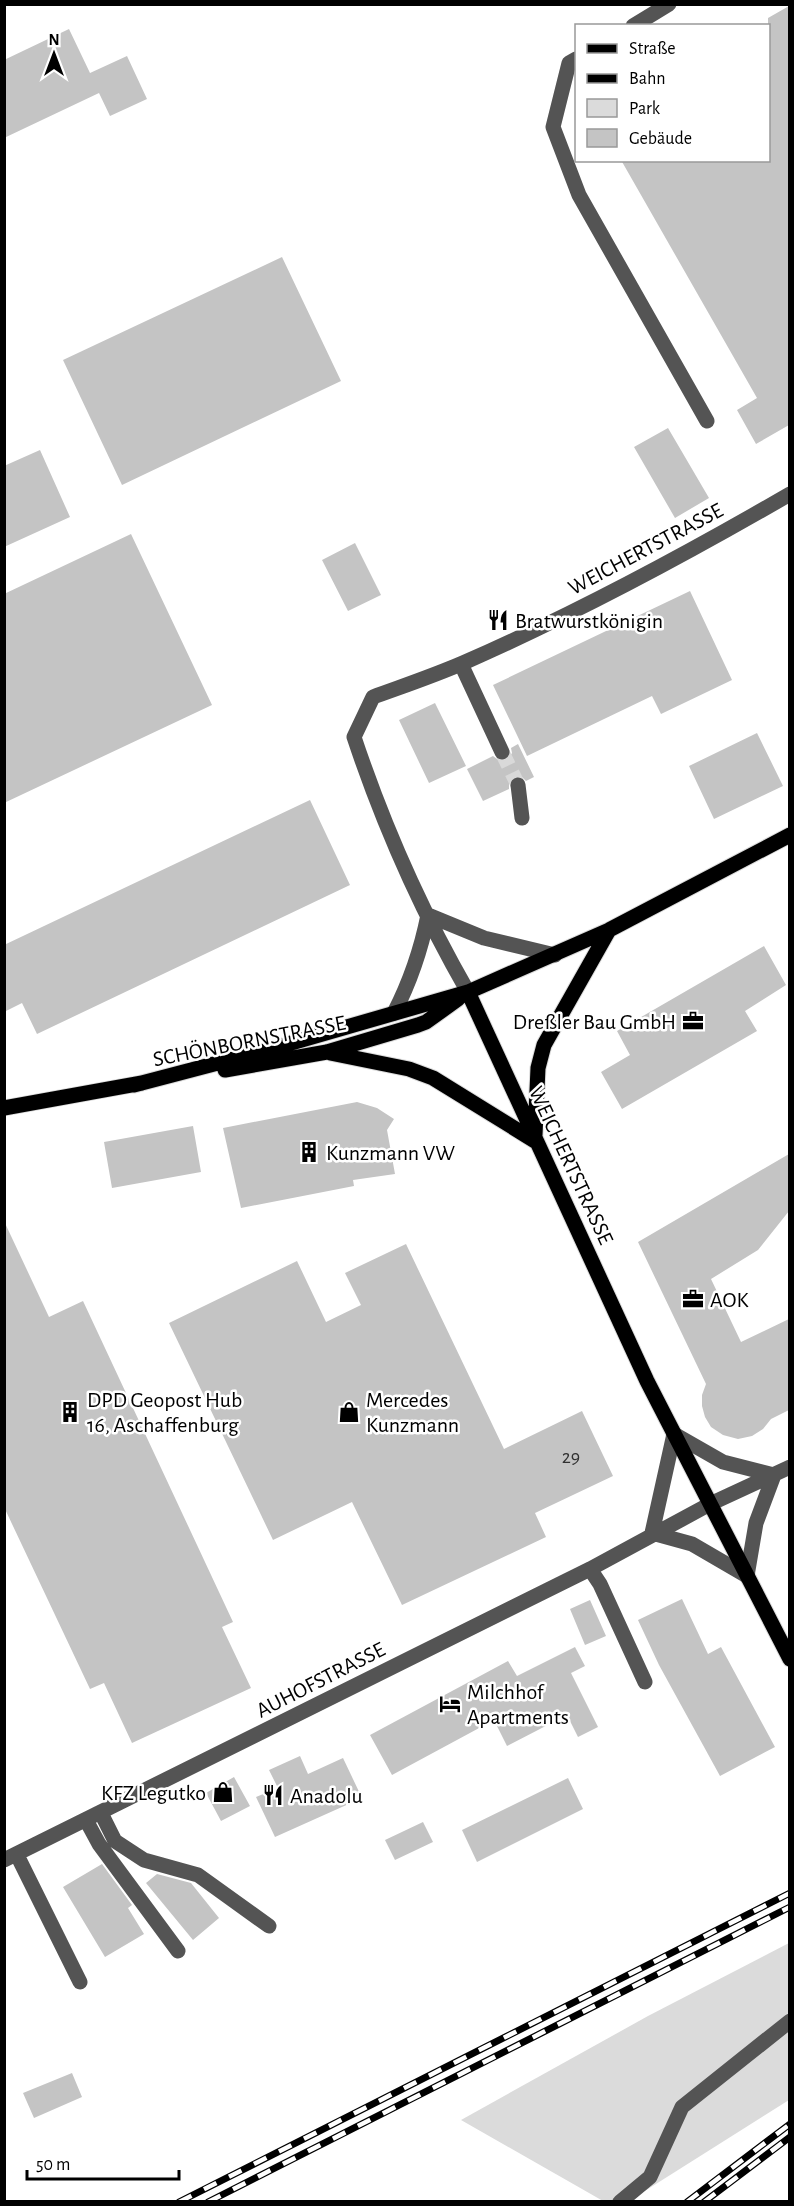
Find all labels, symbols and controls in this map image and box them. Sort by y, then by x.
north arrow [24,24,84,84]
legend [575,24,770,162]
text: N [48,32,60,48]
text: Straße [629,40,675,58]
text: Bahn [629,70,665,88]
text: Park [629,100,661,118]
text: Gebäude [629,130,692,148]
street label: WEICHERTSTRASSE [564,499,727,599]
restaurant icon: Bratwurstkönigin [486,608,510,632]
place label: Bratwurstkönigin [515,610,663,632]
office icon: Dreßler Bau GmbH [681,1009,705,1033]
street label: SCHÖNBORNSTRASSE [151,1011,348,1070]
place label: Dreßler Bau GmbH [513,1011,676,1033]
street label: WEICHERTSTRASSE [525,1083,618,1248]
building icon: Kunzmann VW [297,1140,321,1164]
place label: Kunzmann VW [326,1142,455,1164]
office icon: AOK [681,1287,705,1311]
place label: AOK [710,1289,749,1311]
place label: DPD Geopost Hub 16, Aschaffenburg [87,1389,242,1436]
place label: Mercedes Kunzmann [366,1389,459,1436]
building icon: DPD Geopost Hub 16, Aschaffenburg [58,1400,82,1424]
shop icon: Mercedes Kunzmann [337,1400,361,1424]
house number: 29 [562,1447,580,1467]
street label: AUHOFSTRASSE [252,1638,389,1722]
place label: Milchhof Apartments [467,1681,569,1728]
hotel icon: Milchhof Apartments [438,1692,462,1716]
shop icon: KFZ Legutko [211,1780,235,1804]
place label: KFZ Legutko [101,1782,206,1804]
restaurant icon: Anadolu [261,1783,285,1807]
place label: Anadolu [290,1785,363,1807]
scale bar [27,2143,178,2181]
text: 50 m [36,2156,70,2174]

